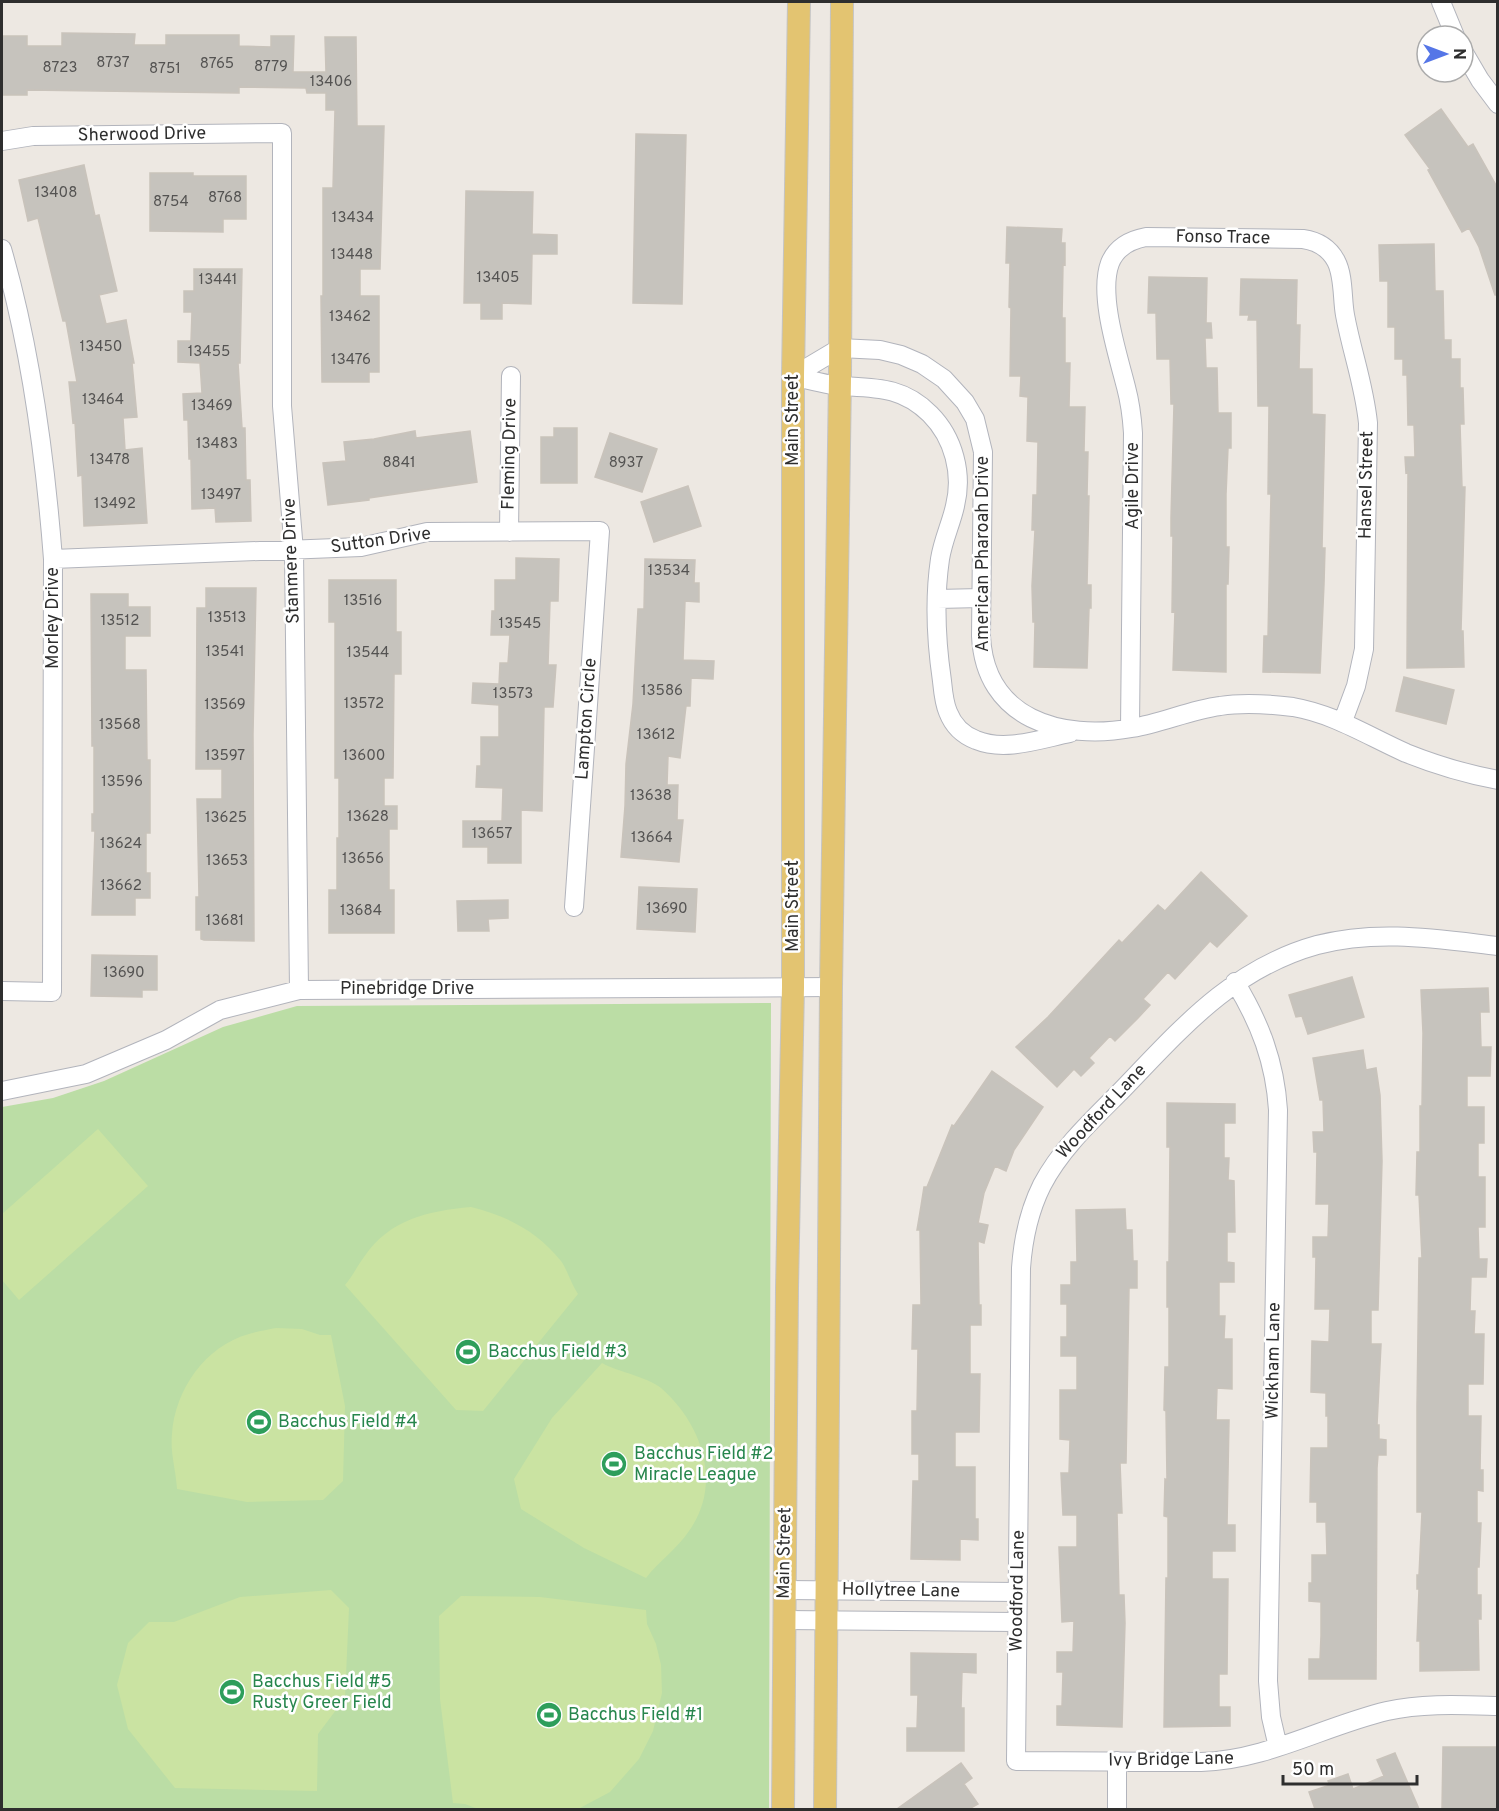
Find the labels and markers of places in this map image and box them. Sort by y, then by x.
sports icon: Bacchus Field #3 [453,1337,483,1367]
place label: Bacchus Field #3 [488,1341,627,1364]
sports icon: Bacchus Field #4 [244,1407,274,1437]
place label: Bacchus Field #4 [278,1411,418,1434]
place label: Bacchus Field #2 Miracle League [634,1443,774,1487]
sports icon: Bacchus Field #2 Miracle League [599,1449,629,1479]
place label: Bacchus Field #5 Rusty Greer Field [252,1671,392,1715]
sports icon: Bacchus Field #5 Rusty Greer Field [217,1677,247,1707]
sports icon: Bacchus Field #1 [534,1700,564,1730]
place label: Bacchus Field #1 [568,1704,703,1727]

